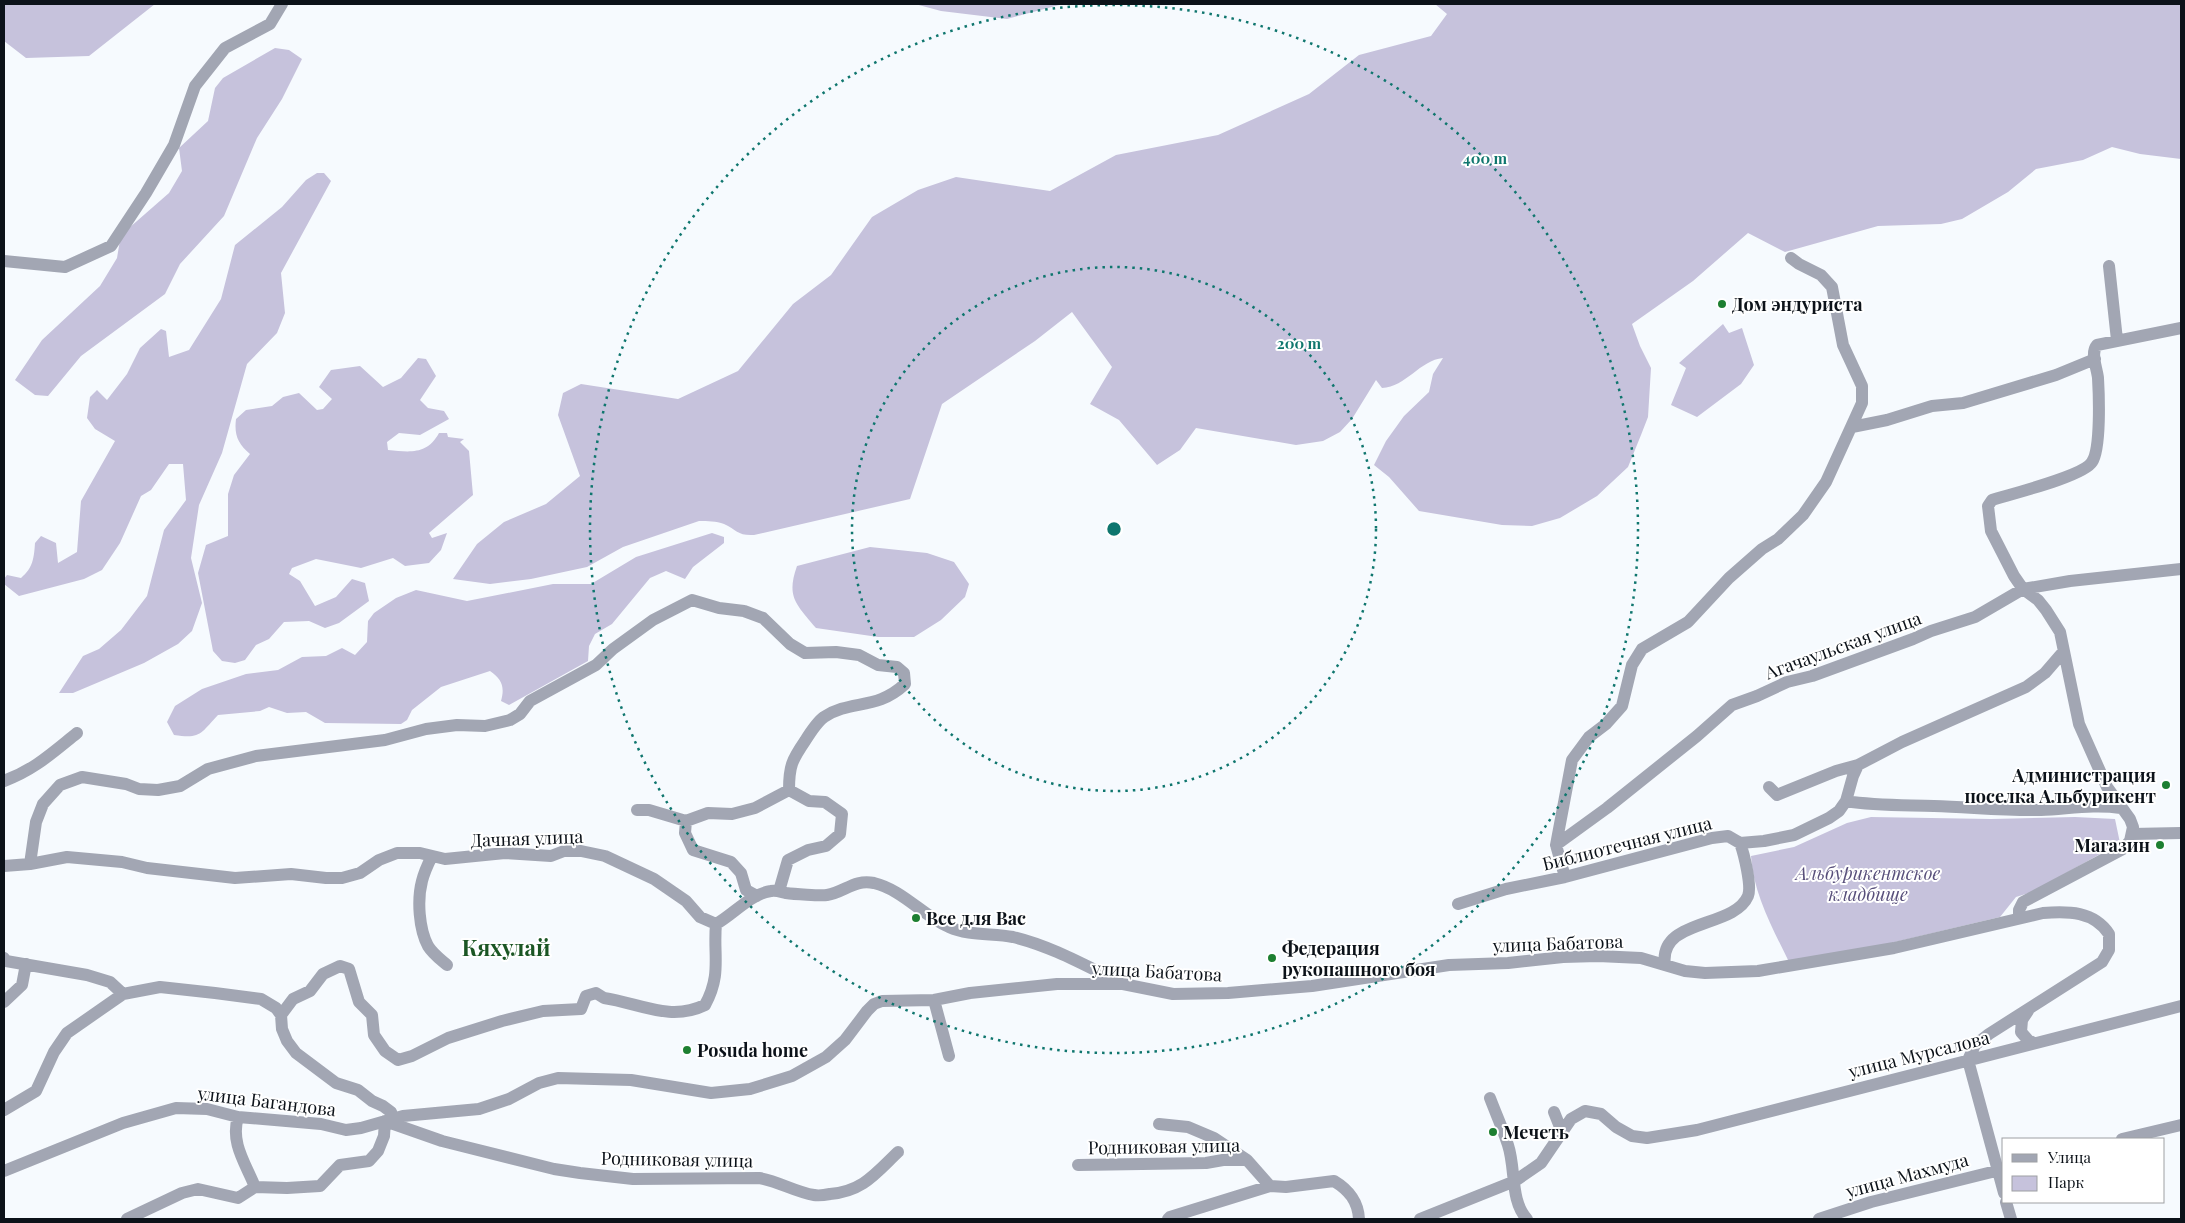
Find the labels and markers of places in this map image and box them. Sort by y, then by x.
place label: Дом эндуриста [1732,292,1863,316]
marker: Дом эндуриста [1716,298,1728,310]
centre of rings [1105,520,1123,538]
place label: Администрация поселка Альбурикент [1964,763,2157,808]
marker: Администрация поселка Альбурикент [2160,779,2172,791]
place label: Магазин [2074,833,2151,857]
marker: Магазин [2154,839,2166,851]
place label: Все для Вас [926,906,1026,930]
marker: Все для Вас [910,912,922,924]
place label: Федерация рукопашного боя [1282,936,1436,981]
marker: Федерация рукопашного боя [1266,952,1278,964]
place label: Posuda home [697,1038,808,1062]
marker: Posuda home [681,1044,693,1056]
place label: Мечеть [1503,1120,1569,1144]
marker: Мечеть [1487,1126,1499,1138]

